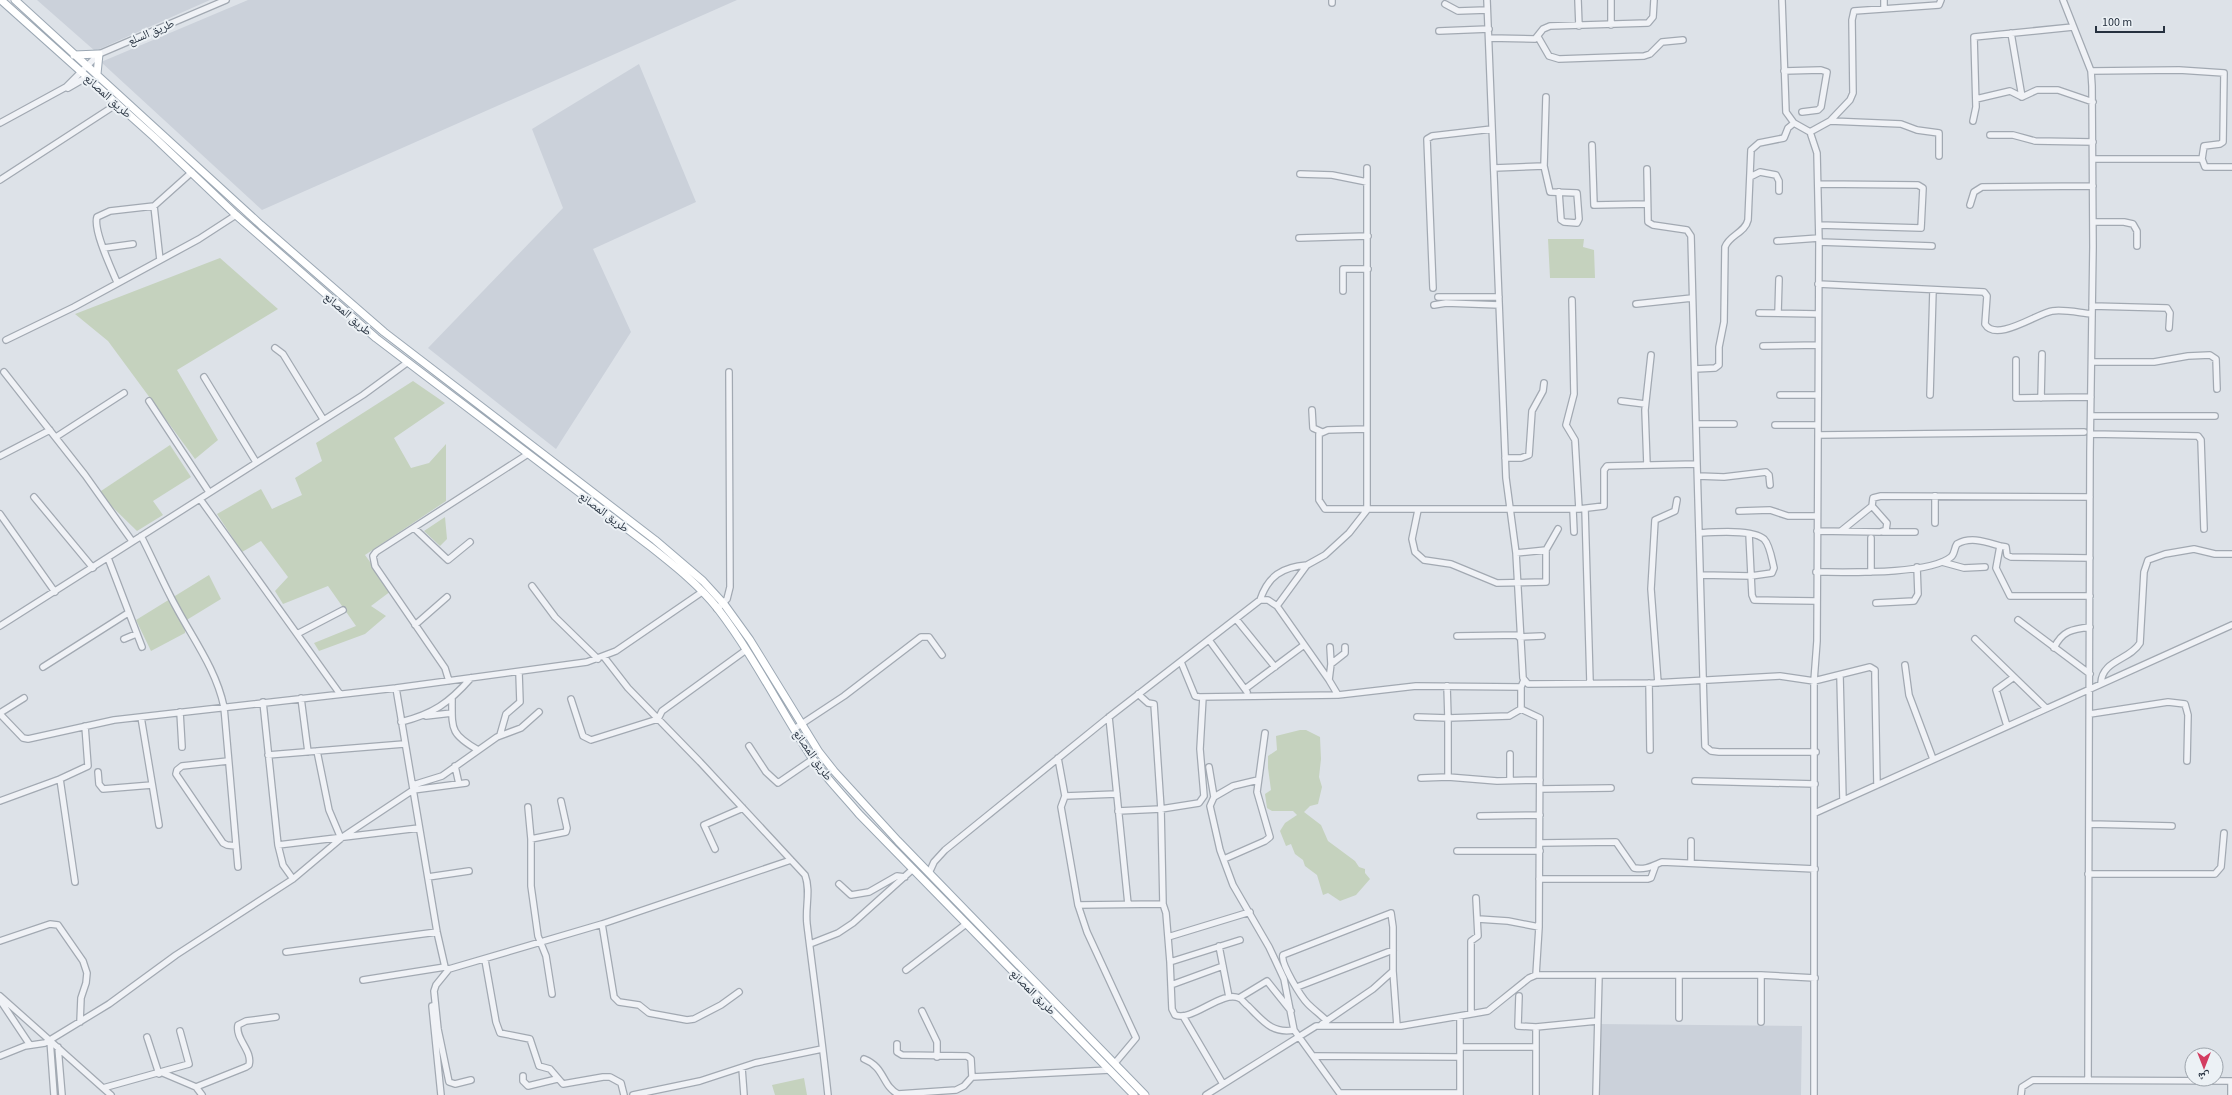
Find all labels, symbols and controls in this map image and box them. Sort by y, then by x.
scale bar [2096,8,2164,34]
text: 100 m [2102,14,2132,31]
street label: طريق السلع [125,15,177,50]
street label: طريق المصانع [80,70,135,122]
street label: طريق المصانع [320,289,375,340]
street label: طريق المصانع [575,488,632,537]
street label: طريق المصانع [789,726,836,784]
street label: طريق المصانع [1006,966,1059,1019]
north arrow [2184,1047,2224,1087]
text: ش [2198,1069,2210,1084]

